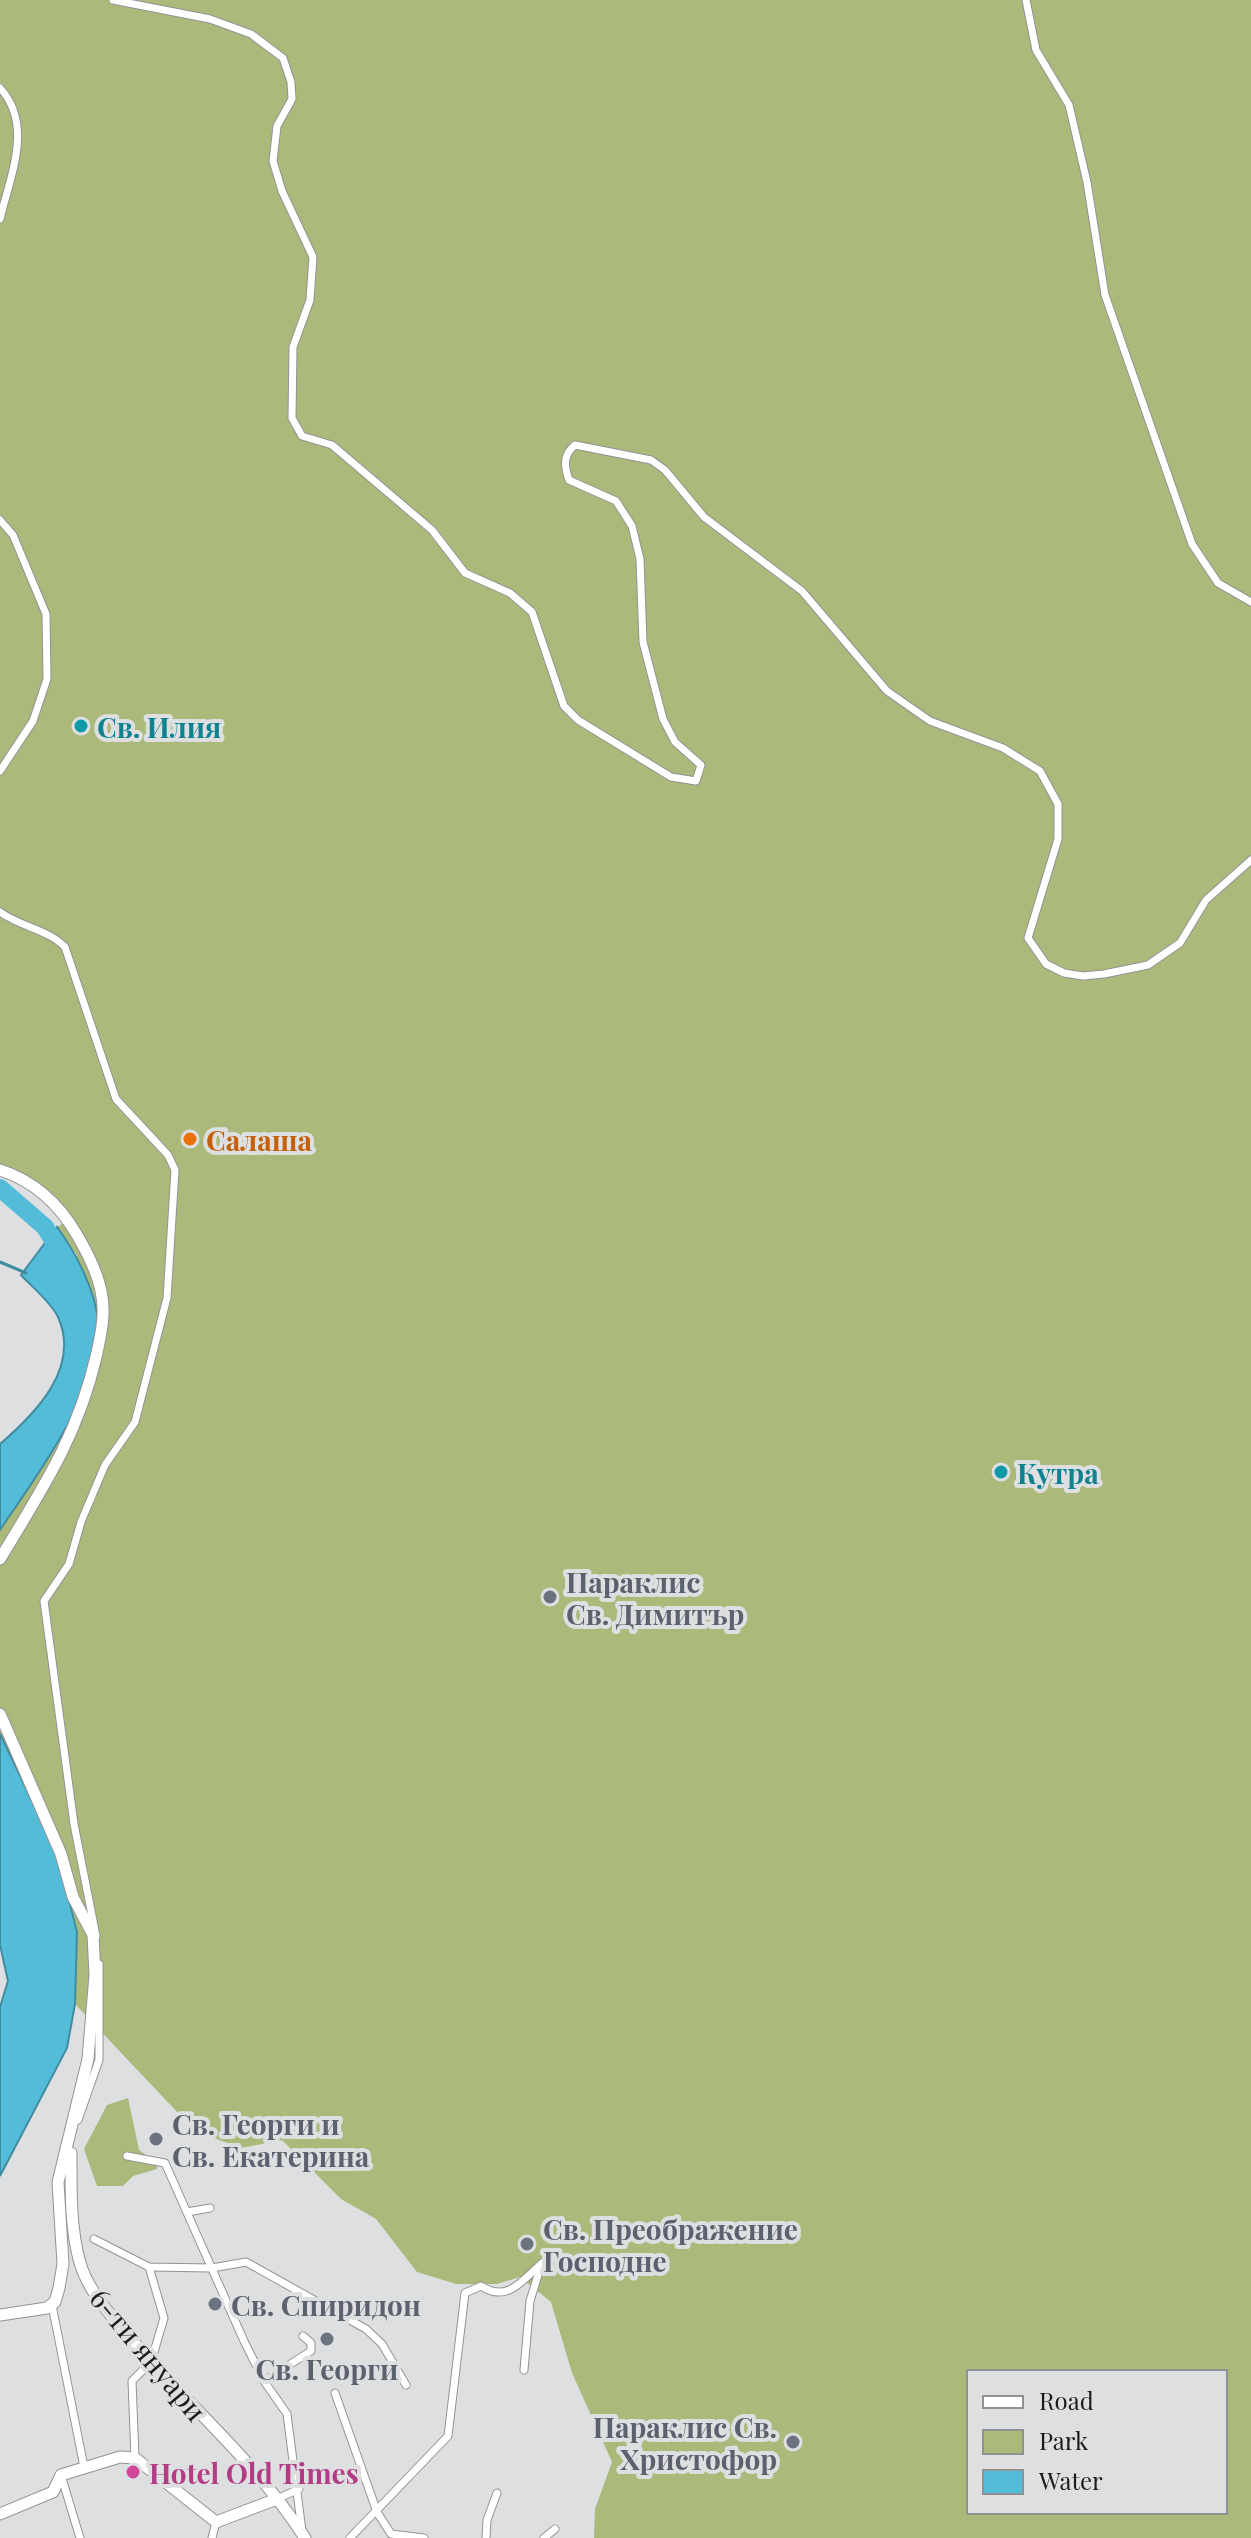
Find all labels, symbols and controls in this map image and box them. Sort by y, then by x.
place label: Св. Илия [97,708,221,745]
marker: Св. Илия [72,717,90,735]
place label: Салаша [206,1121,313,1158]
marker: Салаша [181,1130,199,1148]
place label: Кутра [1017,1454,1099,1491]
marker: Кутра [992,1463,1010,1481]
place label: Параклис Св. Димитър [566,1563,744,1632]
marker: Параклис Св. Димитър [541,1588,559,1606]
place label: Св. Георги и Св. Екатерина [172,2105,370,2174]
marker: Св. Георги и Св. Екатерина [147,2130,165,2148]
place label: Св. Преображение Господне [543,2210,798,2279]
marker: Св. Преображение Господне [518,2235,536,2253]
street label: 6-ти януари [83,2280,215,2428]
place label: Св. Спиридон [231,2286,421,2323]
marker: Св. Спиридон [206,2295,224,2313]
marker: Св. Георги [318,2330,336,2348]
place label: Св. Георги [256,2350,398,2387]
legend [967,2370,1227,2514]
text: Road [1039,2384,1094,2416]
place label: Параклис Св. Христофор [593,2408,777,2477]
text: Park [1039,2424,1089,2456]
marker: Параклис Св. Христофор [784,2433,802,2451]
place label: Hotel Old Times [149,2454,359,2491]
marker: Hotel Old Times [124,2463,142,2481]
text: Water [1038,2464,1103,2496]

